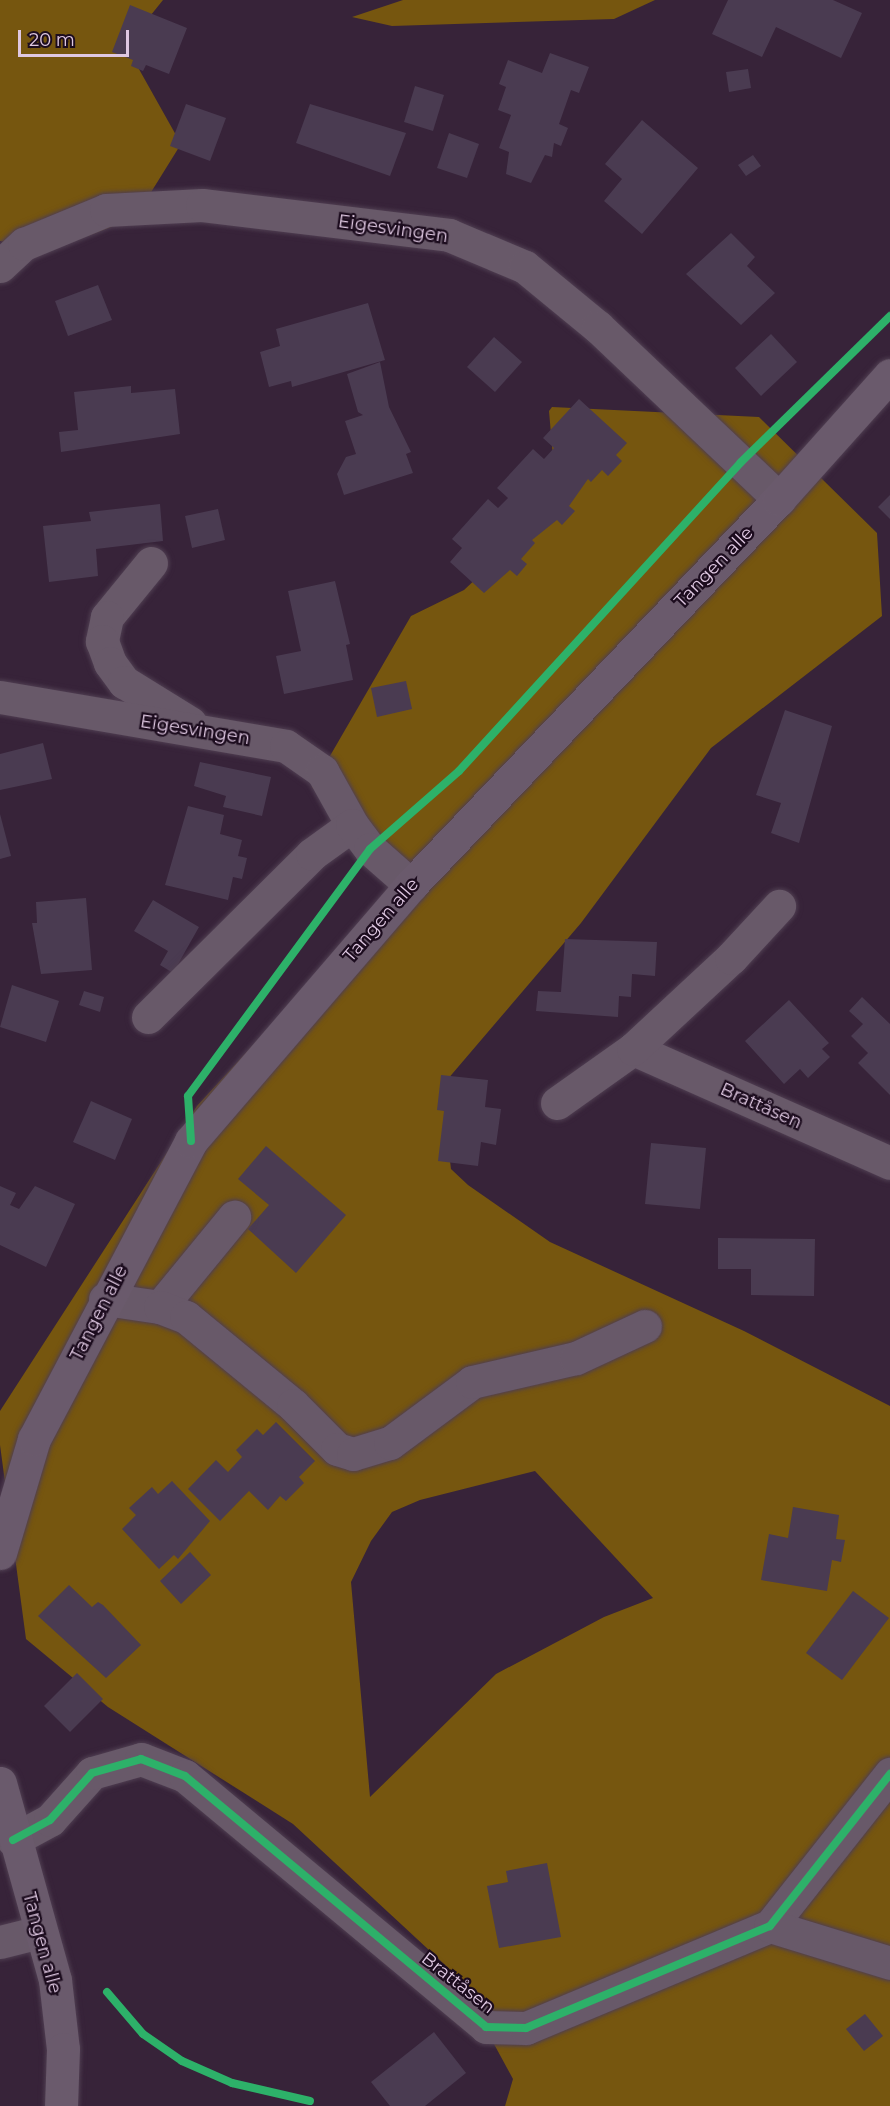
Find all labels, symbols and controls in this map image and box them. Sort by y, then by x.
scale bar [21,18,132,56]
text: 20 m [29,29,75,51]
street label: Eigesvingen [337,211,449,247]
street label: Tangen alle [670,522,758,612]
street label: Eigesvingen [139,711,251,749]
street label: Tangen alle [339,874,423,966]
street label: Brattåsen [717,1078,805,1134]
street label: Tangen alle [66,1262,132,1364]
street label: Tangen alle [18,1890,66,1996]
street label: Brattåsen [417,1948,499,2018]

